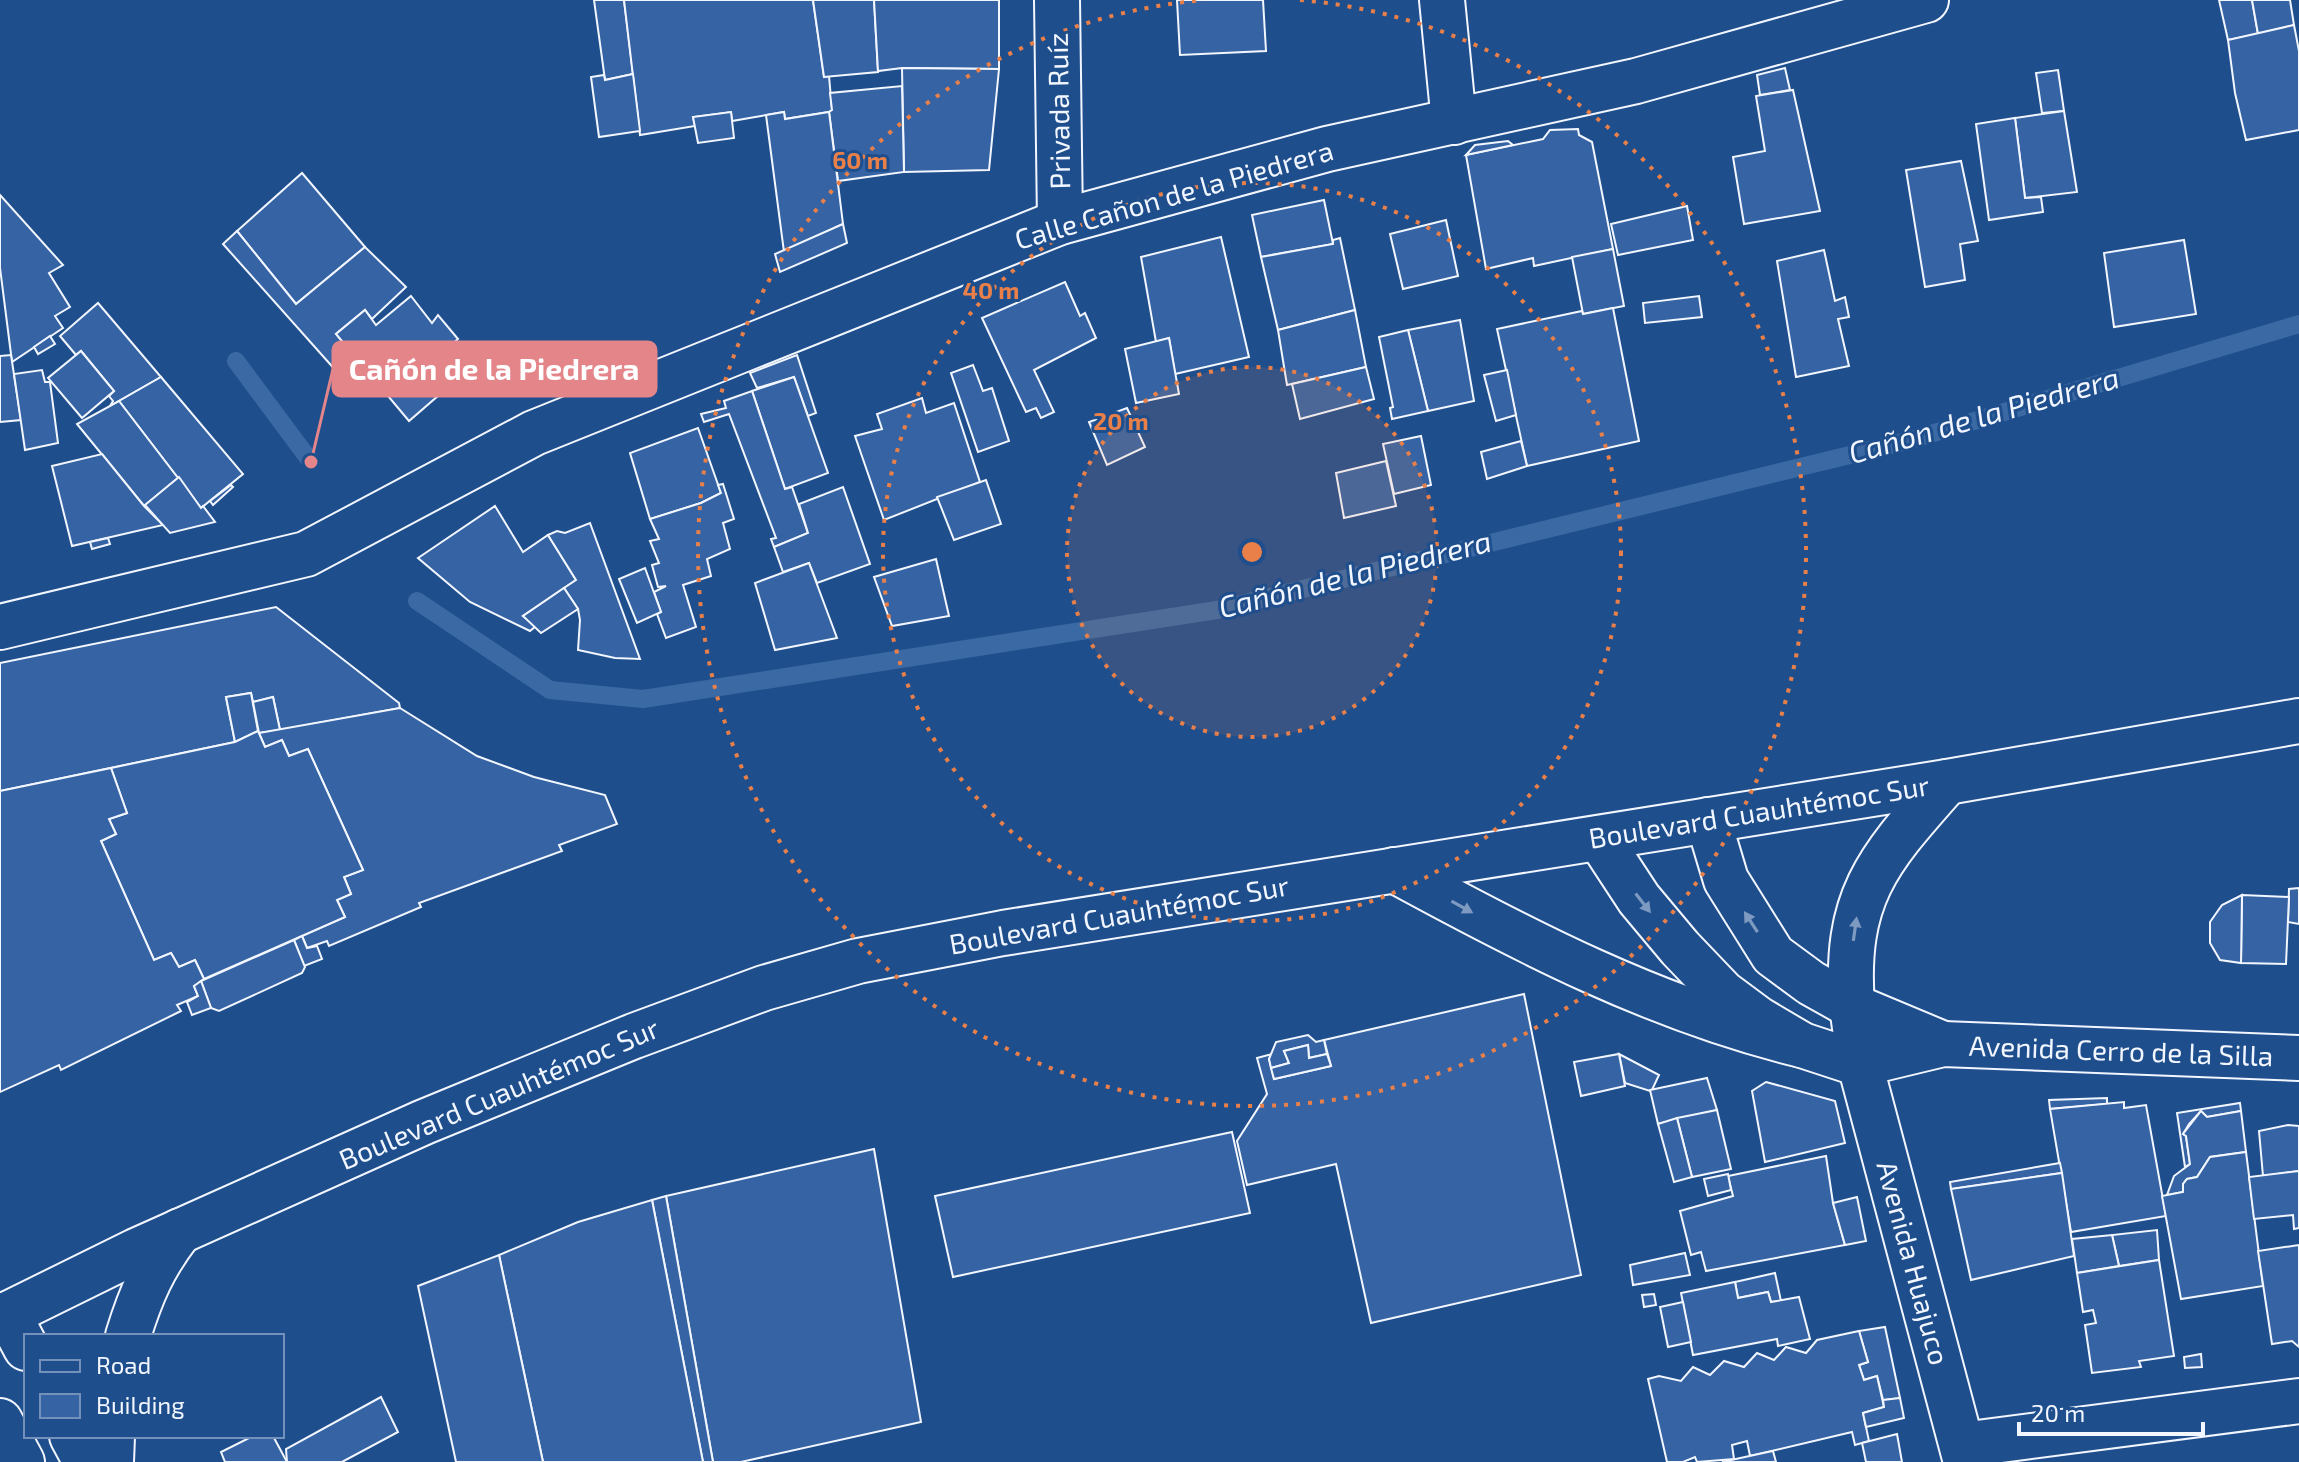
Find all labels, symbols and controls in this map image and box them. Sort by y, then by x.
street label: Privada Ruíz [1040,32,1076,190]
street label: Calle Cañon de la Piedrera [1011,132,1337,256]
text: 60 m [832,145,888,174]
text: 40 m [963,275,1019,304]
callout: Cañón de la Piedrera [333,342,656,396]
text: Cañón de la Piedrera [349,350,639,386]
water label: Cañón de la Piedrera [1844,358,2123,470]
text: 20 m [1093,406,1149,435]
water label: Cañón de la Piedrera [1214,522,1495,624]
centre of rings [1238,538,1266,566]
street label: Boulevard Cuauhtémoc Sur [1586,767,1932,855]
street label: Boulevard Cuauhtémoc Sur [946,867,1291,961]
one-way arrow [1634,892,1650,913]
one-way arrow [1451,901,1474,914]
one-way arrow [1744,911,1759,933]
one-way arrow [1849,916,1862,941]
street label: Boulevard Cuauhtémoc Sur [334,1010,664,1176]
street label: Avenida Cerro de la Silla [1968,1028,2274,1072]
street label: Avenida Huajuco [1870,1157,1958,1368]
legend [24,1334,284,1438]
text: Road [96,1350,151,1379]
scale bar [2019,1386,2203,1436]
text: Building [96,1390,185,1419]
text: 20 m [2031,1398,2085,1427]

